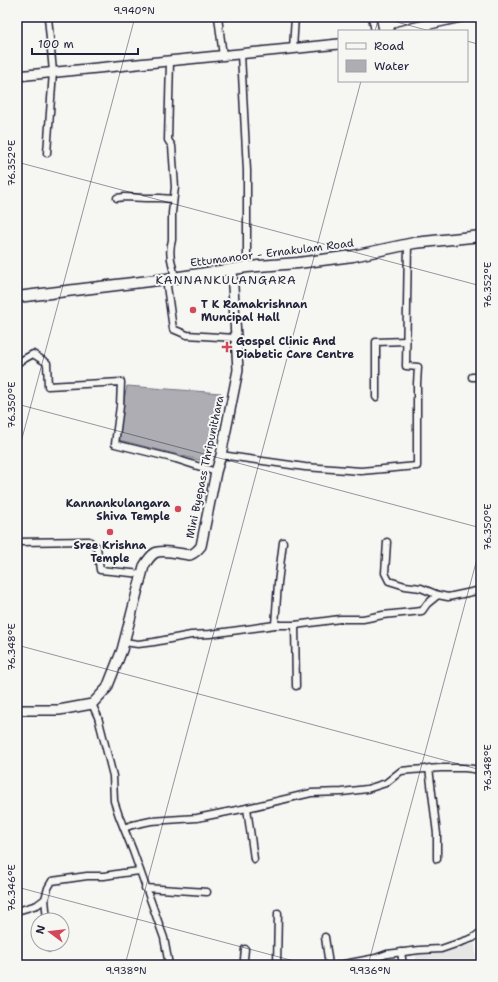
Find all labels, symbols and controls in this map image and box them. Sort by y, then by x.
text: 9.940°N [113,4,155,17]
scale bar [32,30,138,56]
legend [338,30,468,82]
text: 100 m [38,36,74,52]
text: Road [374,38,405,54]
text: Water [374,58,410,74]
text: 76.352°E [5,140,18,186]
street label: Ettumanoor - Ernakulam Road [189,236,355,270]
text: 76.352°E [481,262,494,308]
district label: KANNANKULANGARA [155,272,297,288]
place label: T K Ramakrishnan Muncipal Hall [201,297,308,325]
marker: T K Ramakrishnan Muncipal Hall [188,305,198,315]
place label: Gospel Clinic And Diabetic Care Centre [236,334,354,362]
marker: Gospel Clinic And Diabetic Care Centre [221,341,233,353]
text: 76.350°E [5,382,18,428]
street label: Mini Byepass Thripunithara [183,394,228,540]
place label: Kannankulangara Shiva Temple [66,496,170,524]
marker: Kannankulangara Shiva Temple [173,504,183,514]
text: 76.350°E [481,504,494,550]
marker: Sree Krishna Temple [105,527,115,537]
place label: Sree Krishna Temple [74,538,147,566]
text: 76.348°E [5,623,18,671]
text: 76.348°E [481,744,494,792]
text: 76.346°E [5,864,18,912]
north arrow [30,912,70,952]
text: N [32,923,49,936]
text: 9.938°N [105,964,147,977]
text: 9.936°N [349,964,391,977]

